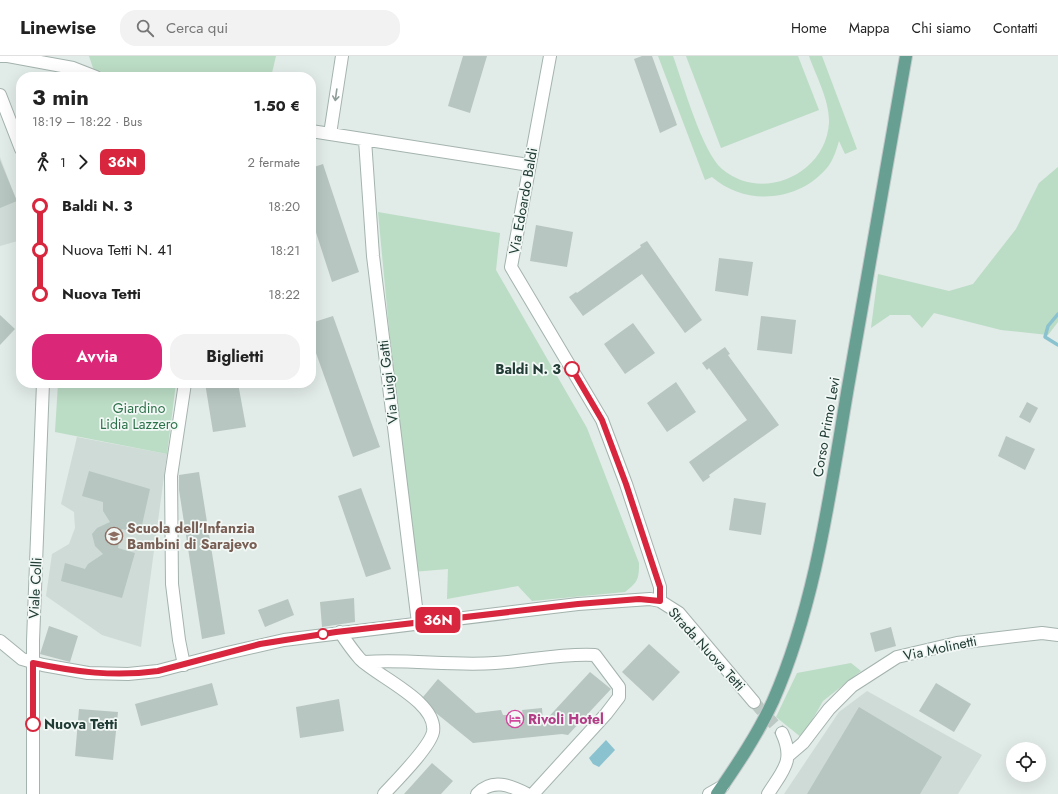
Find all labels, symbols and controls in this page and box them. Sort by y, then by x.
search box [120,10,400,46]
text: Linewise [20,14,96,41]
icon: search [134,17,156,39]
text: Cerca qui [166,17,228,39]
text: Home [791,18,827,38]
text: Mappa [849,18,890,38]
text: Chi siamo [912,18,971,38]
text: Contatti [993,18,1038,38]
text: 3 min [32,81,89,113]
one-way arrow [332,88,340,101]
text: 1.50 € [254,95,300,117]
text: 18:19 – 18:22 · Bus [32,112,142,131]
street label: Via Edoardo Baldi [504,146,542,256]
icon: walk [32,151,54,173]
icon: forward [72,151,94,173]
text: 36N [108,152,137,172]
text: 1 [60,153,66,172]
text: 2 fermate [248,153,300,172]
text: Baldi N. 3 [62,195,133,217]
text: 18:20 [268,197,300,216]
text: Nuova Tetti N. 41 [62,239,173,261]
text: 18:21 [270,241,300,260]
text: Nuova Tetti [62,283,141,305]
text: 18:22 [268,285,300,304]
button: Avvia [32,334,162,380]
button: Biglietti [170,334,300,380]
street label: Via Luigi Gatti [373,339,403,425]
place label: Baldi N. 3 [495,359,561,379]
marker: Baldi N. 3 [564,361,580,377]
street label: Corso Primo Levi [807,375,845,479]
park label: Giardino Lidia Lazzero [100,398,178,434]
place label: Scuola dell'Infanzia Bambini di Sarajevo [127,518,257,554]
school or university icon: Scuola dell'Infanzia Bambini di Sarajevo [104,526,124,546]
street label: Viale Colli [23,557,47,619]
street label: Strada Nuova Tetti [664,603,750,695]
line badge: 36N [415,607,461,633]
text: 36N [423,610,453,630]
unlabelled marker [317,628,329,640]
street label: Via Molinetti [901,630,979,666]
hotel icon: Rivoli Hotel [505,709,525,729]
place label: Rivoli Hotel [528,709,604,729]
place label: Nuova Tetti [44,714,118,734]
marker: Nuova Tetti [25,716,41,732]
map controls [1006,742,1046,782]
button: locate [1006,742,1046,782]

